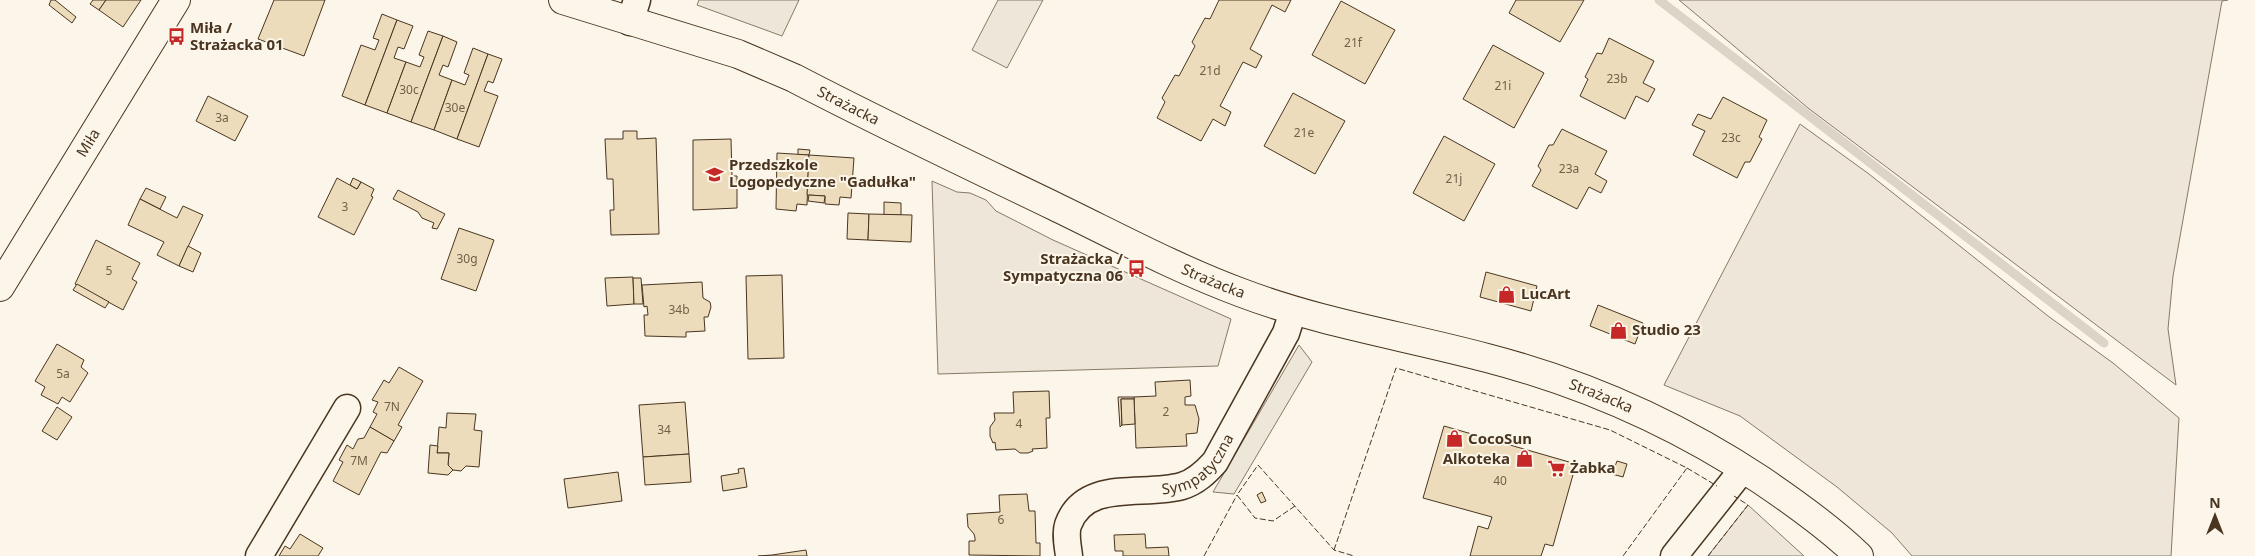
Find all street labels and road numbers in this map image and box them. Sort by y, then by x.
street label: Strażacka [814,81,883,129]
street label: Miła [71,124,104,160]
street label: Strażacka [1179,258,1248,302]
street label: Strażacka [1567,373,1637,417]
street label: Sympatyczna [1160,430,1238,498]

